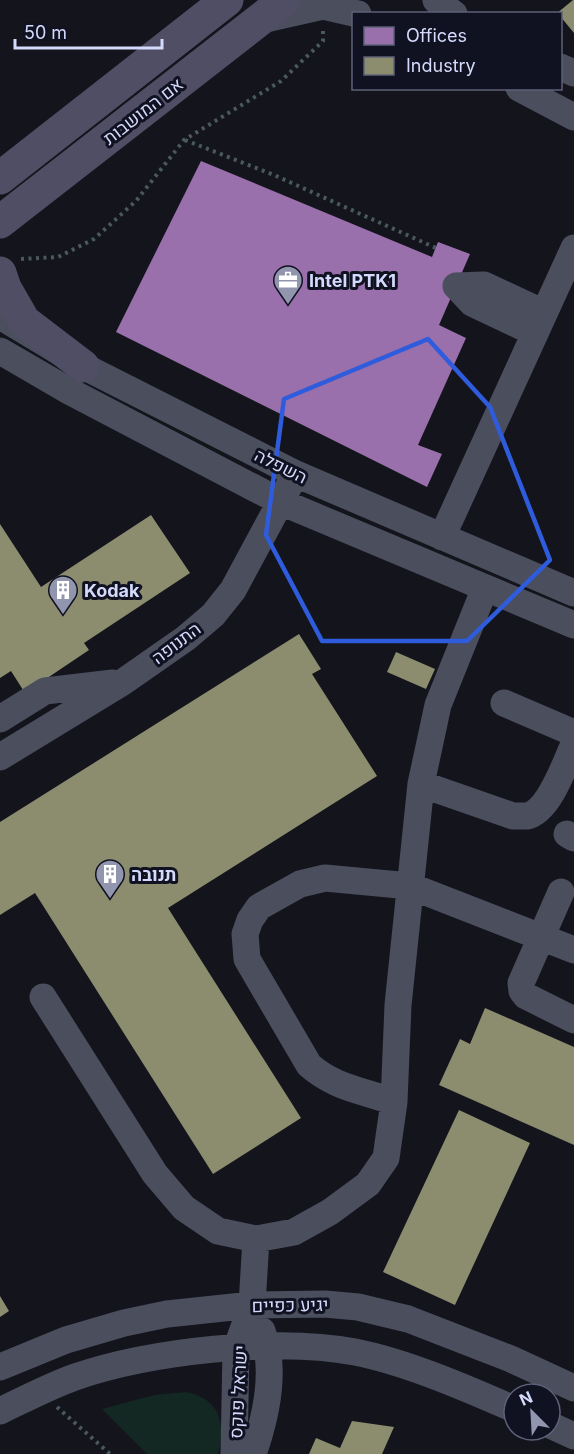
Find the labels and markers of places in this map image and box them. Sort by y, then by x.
office icon: Intel PTK1 [272,264,304,306]
place label: Intel PTK1 [309,270,396,291]
building icon: Kodak [47,574,79,616]
place label: Kodak [84,580,140,601]
building icon: תנובה [94,858,126,900]
place label: תנובה [131,864,176,885]

